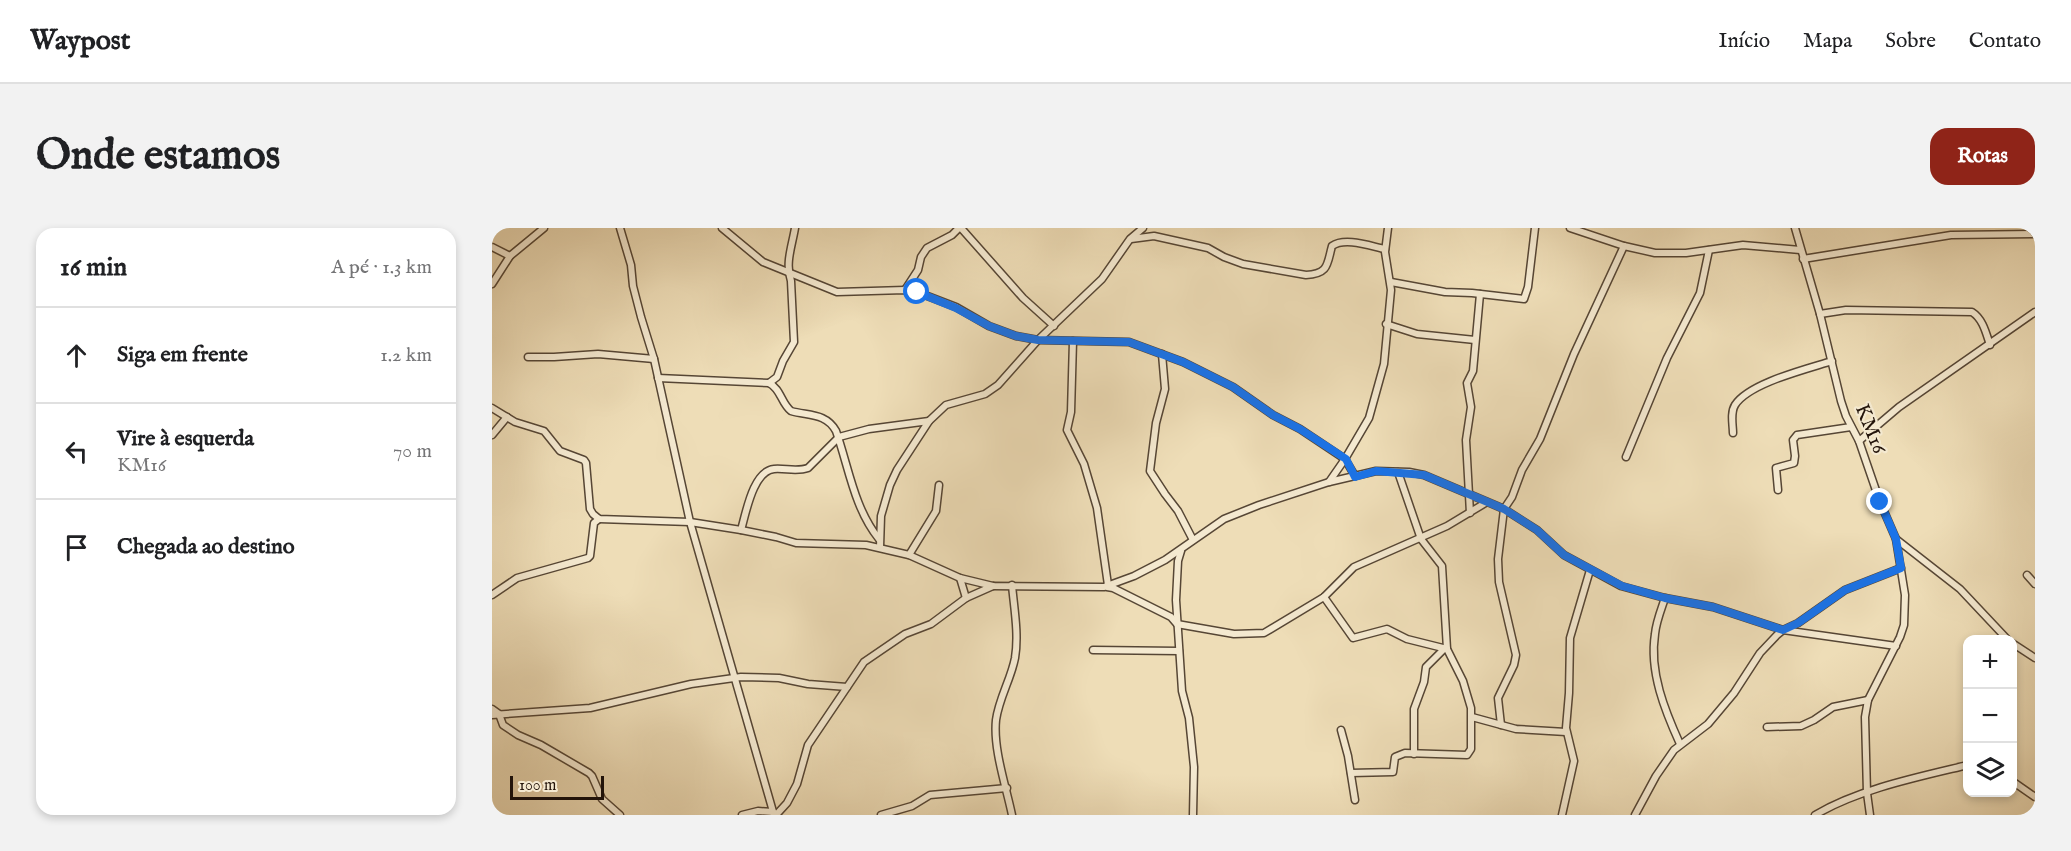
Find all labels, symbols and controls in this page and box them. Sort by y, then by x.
text: Waypost [30,24,130,59]
text: Início [1718,28,1770,55]
text: Mapa [1803,28,1852,55]
text: Sobre [1885,28,1936,55]
text: Contato [1969,28,2041,55]
button: Rotas [1930,128,2035,185]
text: Onde estamos [36,130,280,183]
text: 16 min [60,251,127,284]
text: A pé · 1.3 km [331,255,432,280]
route start [903,278,929,304]
icon: ahead [60,339,93,372]
text: Siga em frente [117,341,248,369]
text: 1.2 km [380,343,432,368]
street label: KM16 [1848,400,1893,459]
text: Vire à esquerda [117,425,254,453]
icon: left [60,435,93,468]
text: 70 m [393,439,432,464]
text: KM16 [117,453,166,478]
route end [1866,488,1892,514]
icon: arrive [60,531,93,564]
text: Chegada ao destino [117,533,295,561]
map controls [1963,635,2017,797]
button: + [1963,635,2017,689]
button: − [1963,689,2017,743]
button: layers [1963,743,2017,797]
scale bar [510,773,604,800]
text: 100 m [519,776,556,796]

